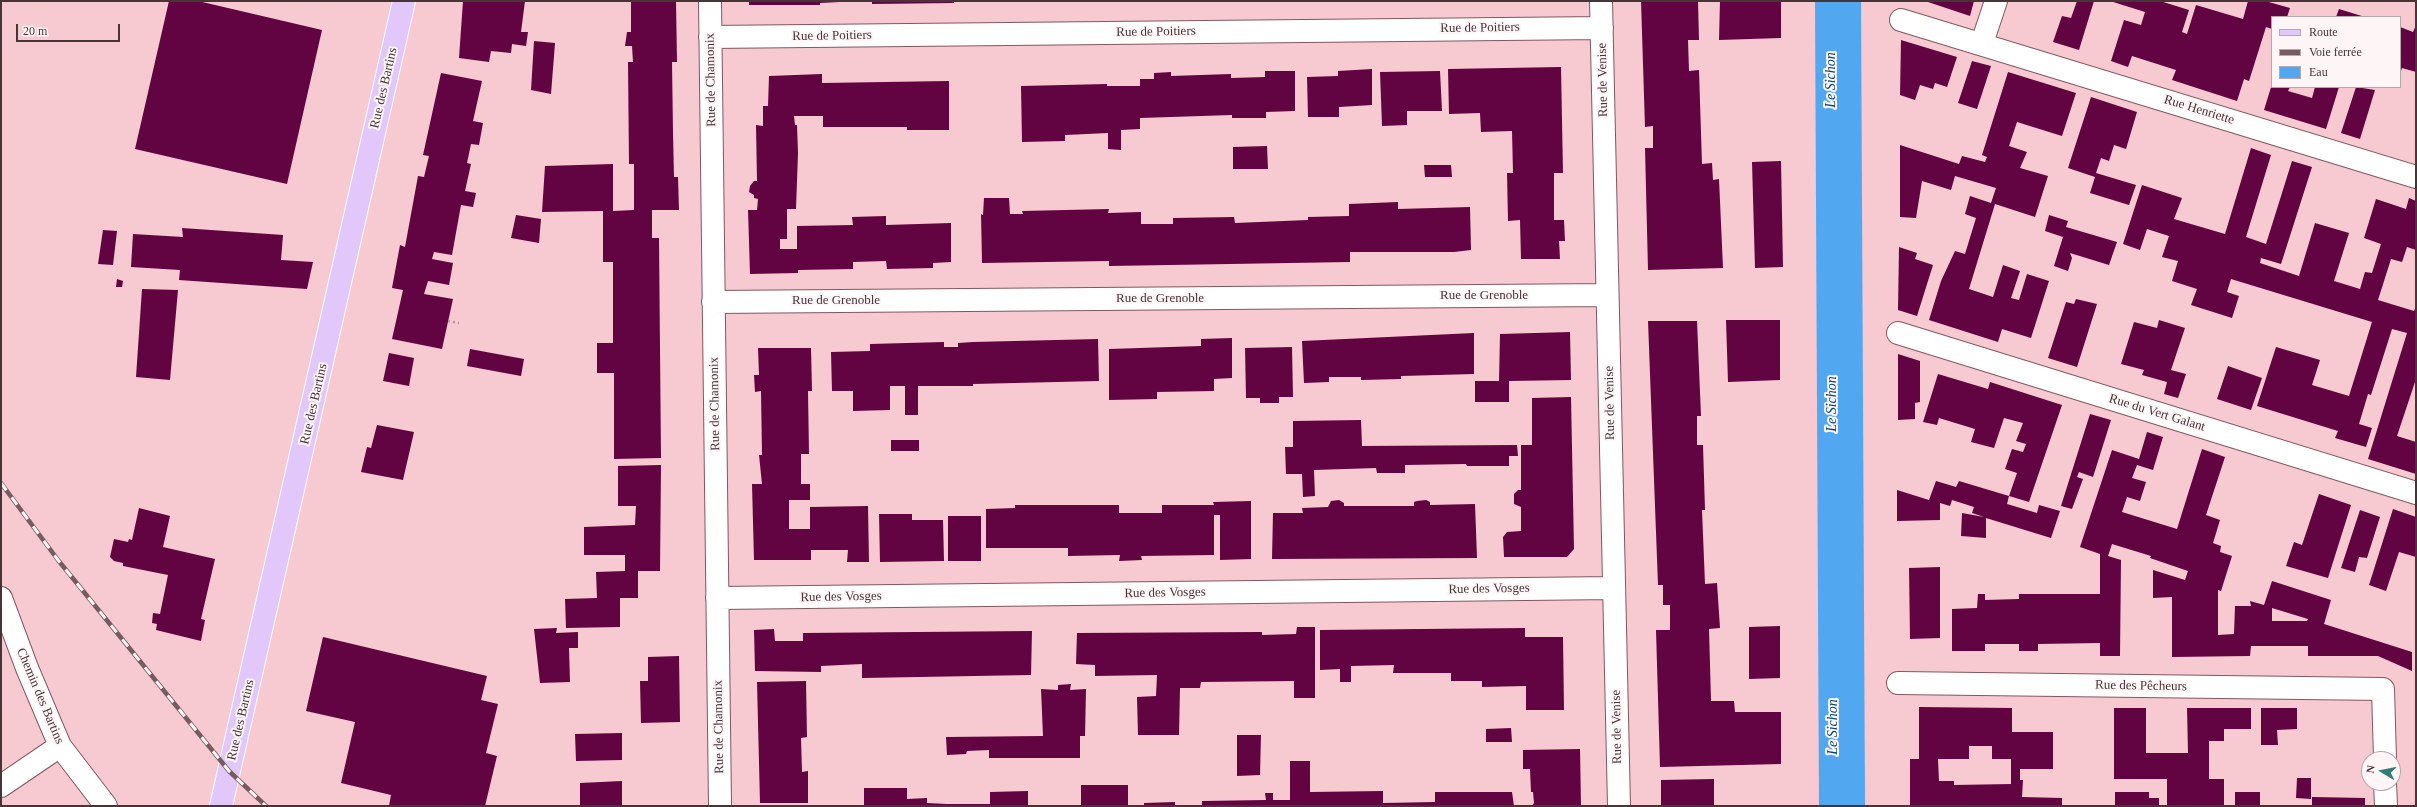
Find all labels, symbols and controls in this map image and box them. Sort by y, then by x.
scale bar [18,16,122,42]
legend [2271,16,2401,88]
street label: Rue de Poitiers [1440,20,1520,36]
text: 20 m [23,24,47,38]
street label: Rue de Poitiers [1116,24,1196,40]
text: Route [2309,25,2338,39]
street label: Rue de Poitiers [792,28,872,44]
street label: Rue de Chamonix [702,33,720,127]
street label: Rue de Venise [1595,43,1611,117]
text: Voie ferrée [2309,45,2362,59]
street label: Rue des Bartins [367,46,401,130]
water label: Le Sichon [1823,52,1839,108]
text: Eau [2309,65,2328,79]
street label: Rue Henriette [2162,92,2236,128]
street label: Rue de Grenoble [1440,288,1528,304]
street label: Rue de Grenoble [1116,291,1204,307]
street label: Rue de Grenoble [792,293,880,309]
street label: Rue de Chamonix [706,357,724,451]
street label: Rue des Bartins [297,362,331,446]
street label: Rue de Venise [1602,366,1618,440]
water label: Le Sichon [1824,376,1840,432]
street label: Rue du Vert Galant [2107,391,2207,435]
street label: Rue des Vosges [1448,580,1530,598]
street label: Rue des Vosges [1124,584,1206,602]
street label: Rue des Vosges [800,588,882,606]
street label: Chemin des Bartins [13,646,67,746]
street label: Rue des Pêcheurs [2095,677,2187,695]
street label: Rue des Bartins [224,678,258,762]
street label: Rue de Chamonix [710,680,728,774]
street label: Rue de Venise [1609,690,1625,764]
water label: Le Sichon [1825,699,1841,755]
north arrow [2361,751,2401,791]
text: N [2364,764,2377,774]

